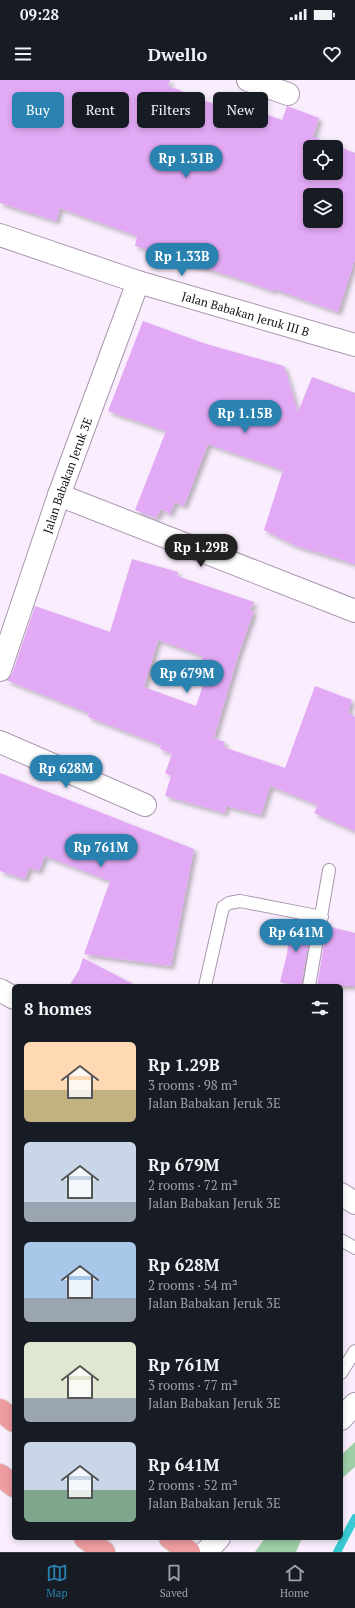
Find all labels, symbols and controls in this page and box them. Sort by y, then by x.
text: 09:28 [20,4,59,24]
text: Dwello [148,42,207,66]
icon: menu [12,43,34,65]
icon: heart [321,43,343,65]
chip: Buy [12,92,64,128]
chip: Rent [72,92,129,128]
chip: Filters [137,92,205,128]
chip: New [213,92,268,128]
map controls [303,140,343,228]
button: locate [303,140,343,180]
pin: Rp 1.31B [145,145,227,179]
text: Rp 1.31B [159,149,213,167]
button: layers [303,188,343,228]
pin: Rp 1.33B [141,243,223,277]
text: Rp 1.33B [155,247,209,265]
street label: Jalan Babakan Jeruk III B [180,288,311,339]
pin: Rp 1.15B [204,400,286,434]
text: Rp 1.15B [218,404,272,422]
street label: Jalan Babakan Jeruk 3E [39,415,95,535]
pin: Rp 1.29B [160,534,242,568]
text: Rp 1.29B [174,538,228,556]
pin: Rp 679M [150,660,224,694]
text: Rp 679M [160,664,214,682]
pin: Rp 628M [29,755,103,789]
text: Rp 628M [39,759,93,777]
pin: Rp 761M [64,834,138,868]
text: Rp 761M [74,838,128,856]
pin: Rp 641M [259,919,333,953]
text: Rp 641M [269,923,323,941]
text: 8 homes [24,997,92,1020]
icon: filters [309,997,331,1019]
text: Rp 1.29B [148,1053,220,1076]
icon: home [56,1058,104,1106]
text: 3 rooms · 98 m² [148,1076,238,1094]
text: Jalan Babakan Jeruk 3E [148,1094,281,1112]
text: Rp 679M [148,1153,219,1176]
icon: home [56,1158,104,1206]
text: 2 rooms · 72 m² [148,1176,238,1194]
text: Jalan Babakan Jeruk 3E [148,1194,281,1212]
text: Rp 628M [148,1253,219,1276]
icon: home [56,1258,104,1306]
text: 2 rooms · 54 m² [148,1276,238,1294]
text: Jalan Babakan Jeruk 3E [148,1294,281,1312]
text: Rp 761M [148,1353,219,1376]
icon: home [56,1358,104,1406]
text: 3 rooms · 77 m² [148,1376,238,1394]
text: Jalan Babakan Jeruk 3E [148,1394,281,1412]
text: Rp 641M [148,1453,219,1476]
icon: home [56,1458,104,1506]
text: 2 rooms · 52 m² [148,1476,238,1494]
text: Jalan Babakan Jeruk 3E [148,1494,281,1512]
tab: Map [46,1562,68,1600]
tab: Saved [160,1562,188,1600]
tab: Home [280,1562,309,1600]

